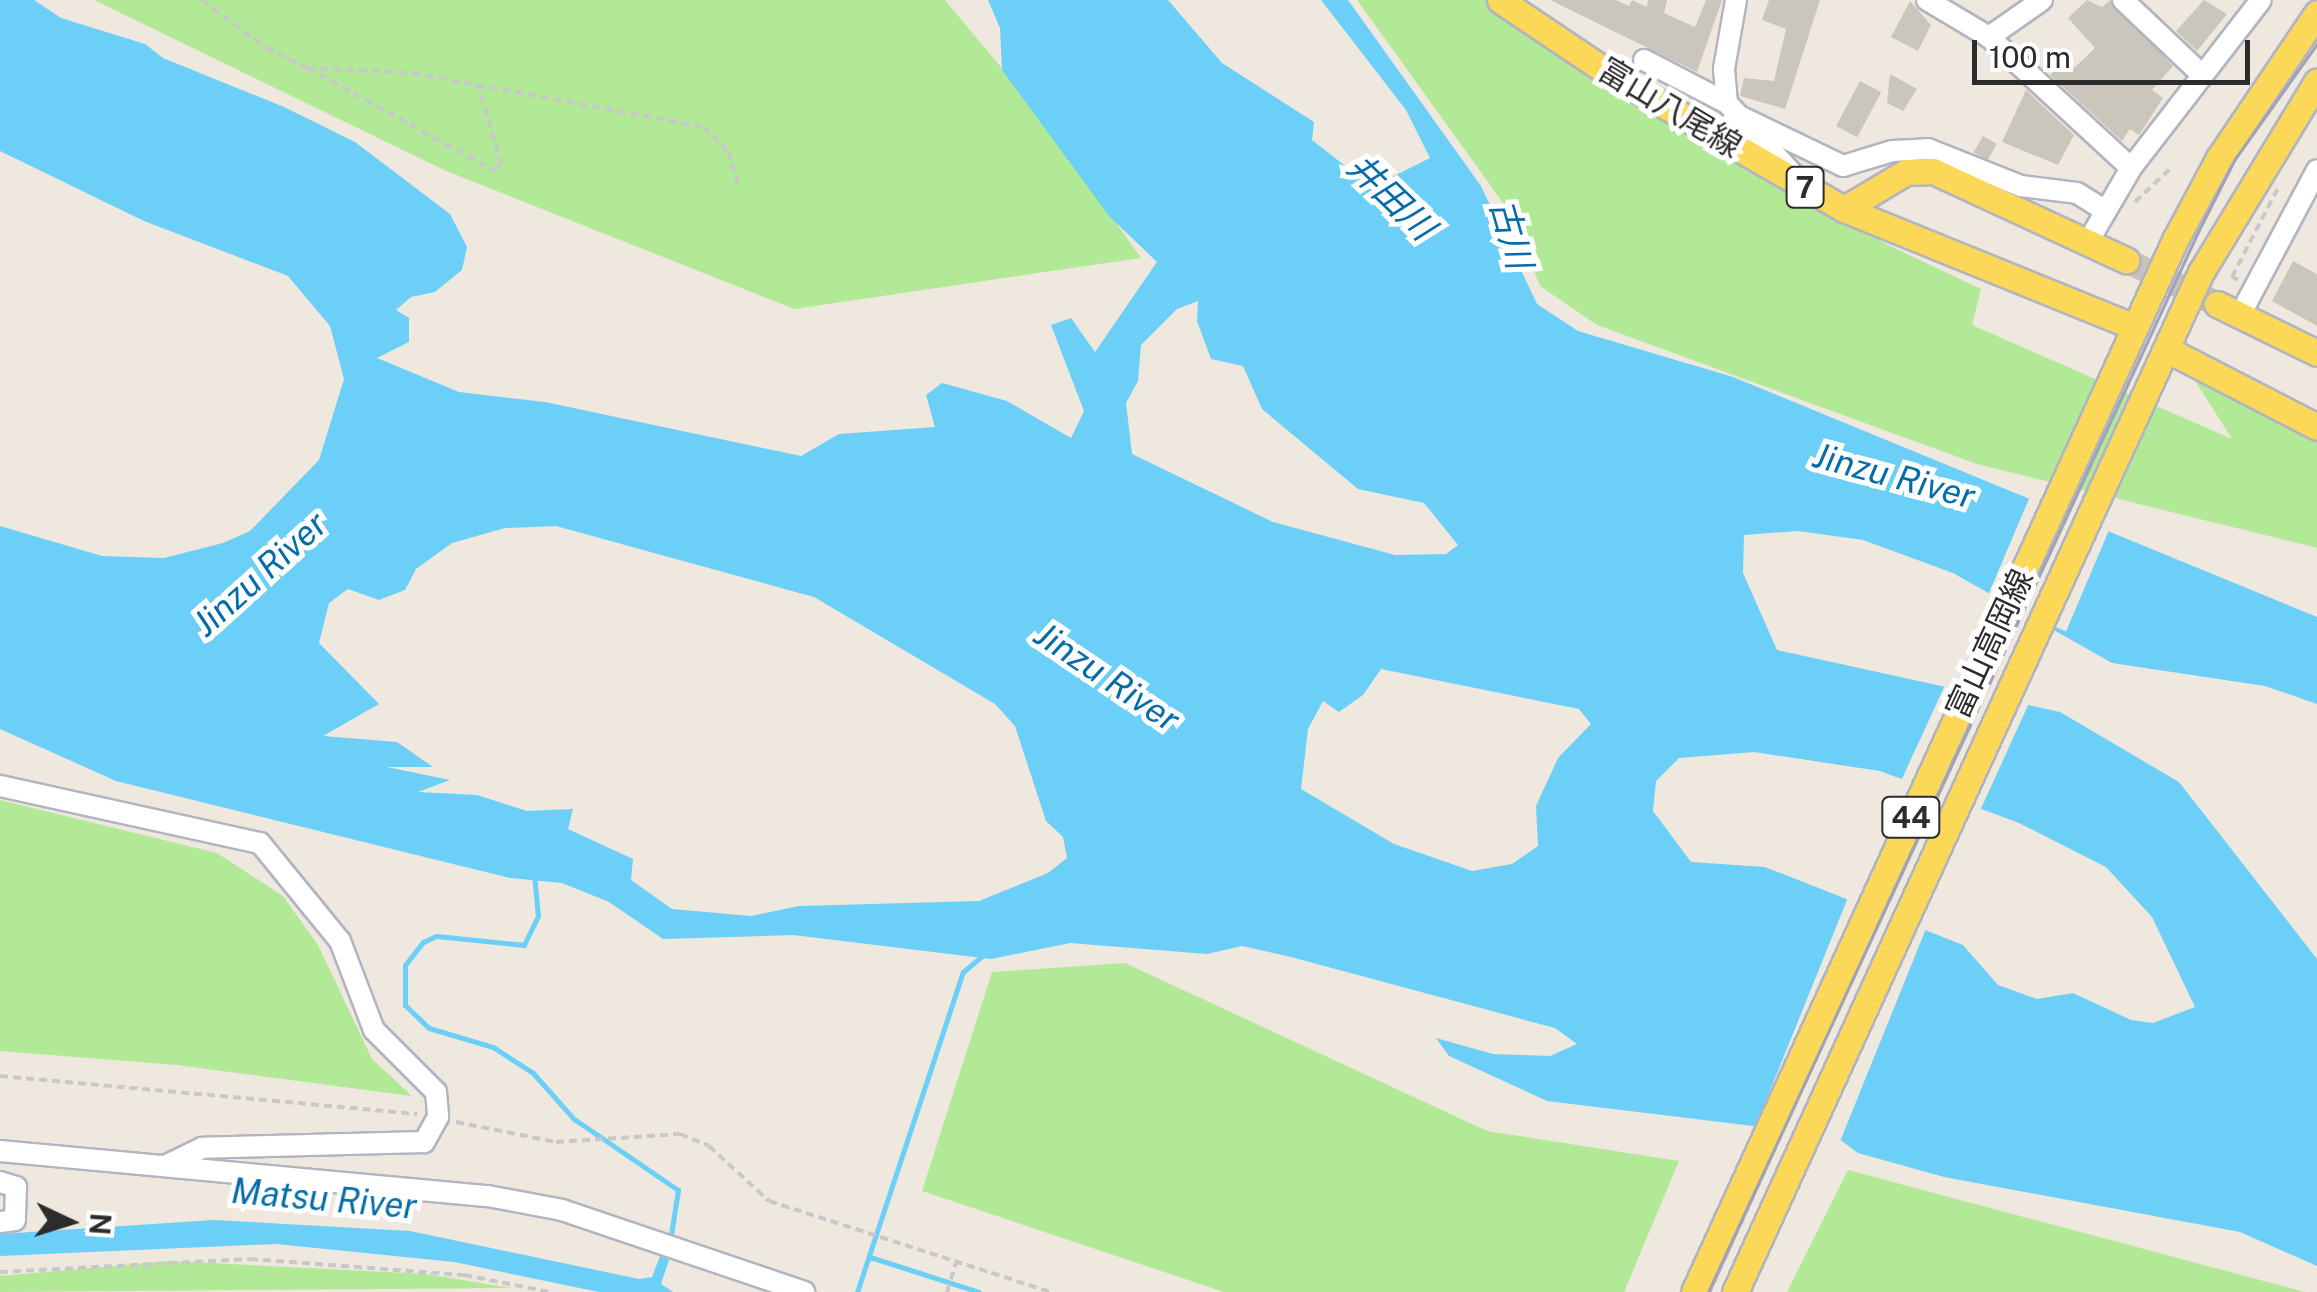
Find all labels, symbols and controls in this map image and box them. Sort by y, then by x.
scale bar [1977,20,2254,82]
text: 100 m [1989,39,2071,75]
street label: 富山八尾線 [1592,50,1748,166]
water label: 井田川 [1339,145,1443,249]
road number: 7 [1785,162,1825,212]
water label: 古川 [1481,195,1541,273]
water label: Jinzu River [1808,434,1980,518]
water label: Jinzu River [184,503,336,645]
street label: 富山高岡線 [1939,563,2041,725]
water label: Jinzu River [1027,613,1187,741]
road number: 44 [1881,792,1941,842]
water label: Matsu River [230,1170,418,1228]
north arrow [20,1172,120,1272]
text: N [83,1212,118,1236]

